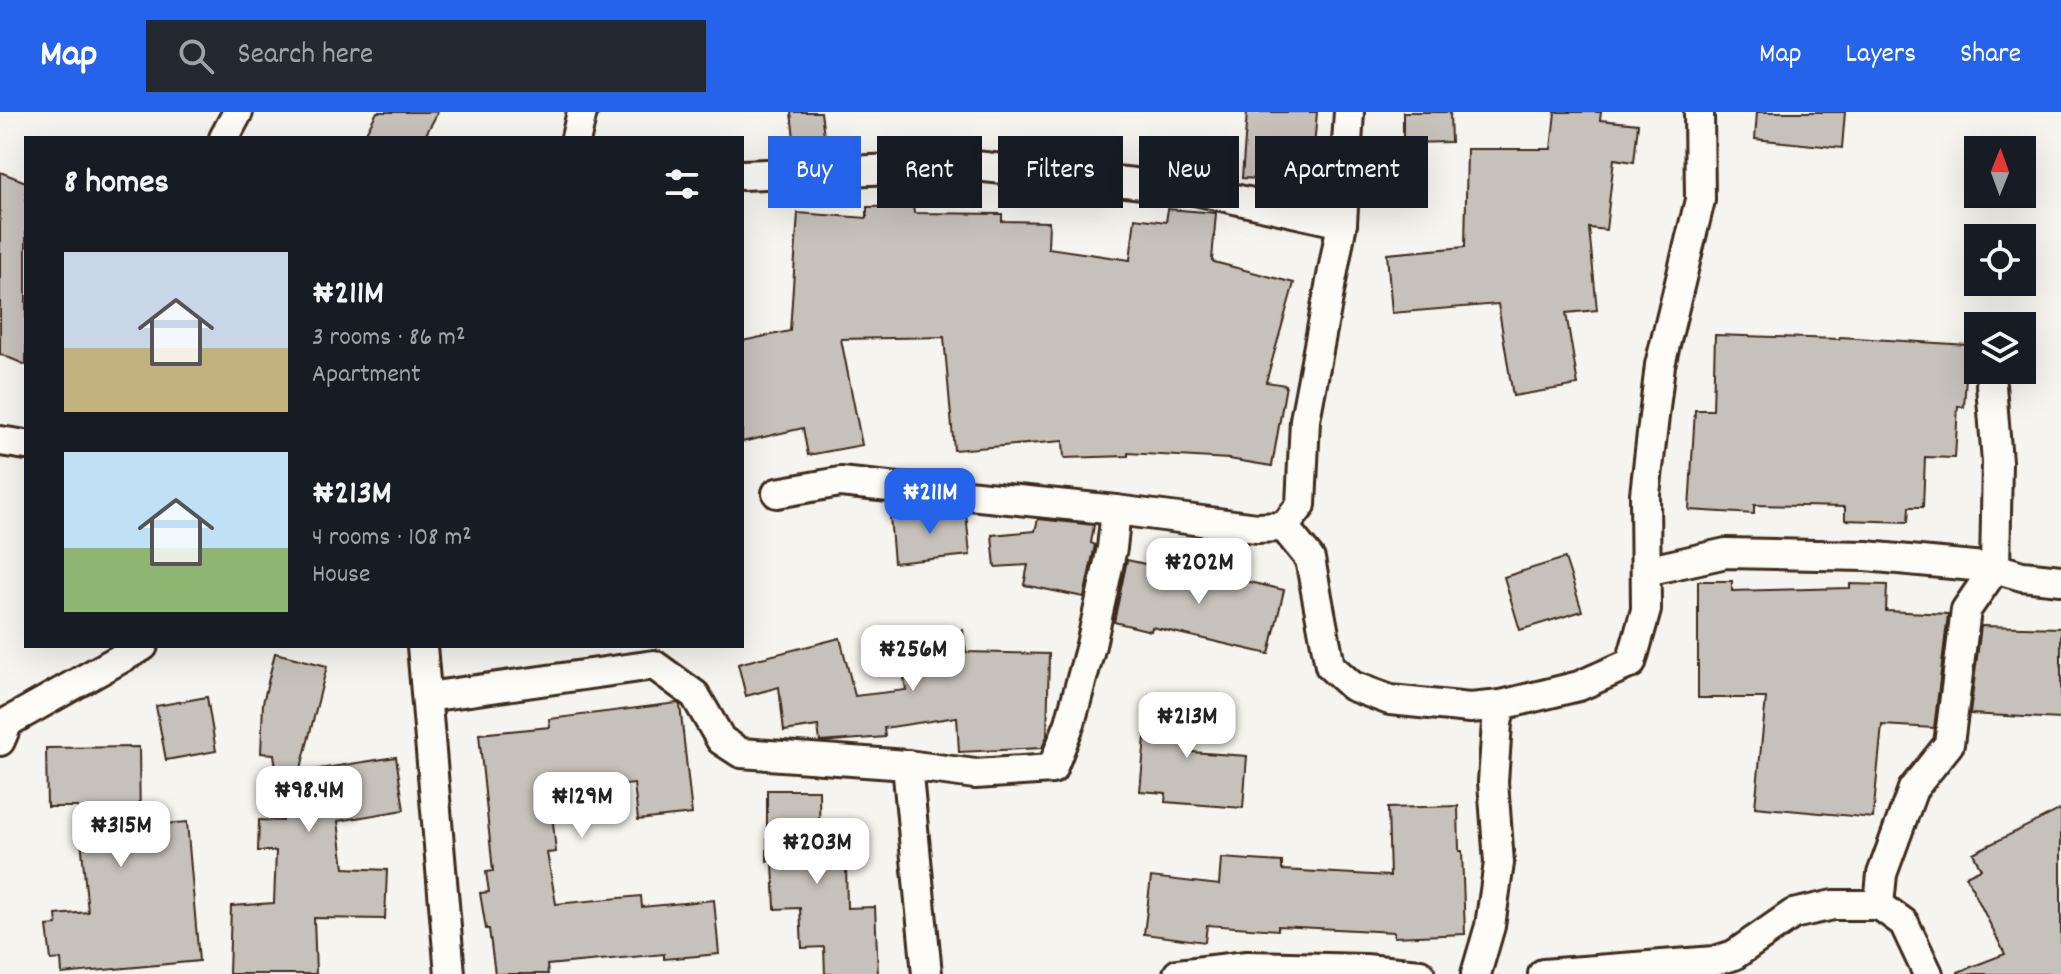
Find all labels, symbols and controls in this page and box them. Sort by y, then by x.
search box [146,20,706,92]
text: Map [40,29,98,84]
icon: search [174,34,218,78]
text: Search here [238,35,373,78]
text: Map [1759,36,1802,76]
text: Layers [1846,36,1916,76]
text: Share [1960,36,2021,76]
chip: Buy [768,136,861,208]
chip: Rent [877,136,982,208]
chip: Filters [998,136,1123,208]
chip: New [1139,136,1239,208]
chip: Apartment [1255,136,1428,208]
north arrow [1964,136,2036,208]
map controls [1964,136,2036,384]
text: 8 homes [64,160,169,209]
icon: filters [660,162,704,206]
button: locate [1964,224,2036,296]
text: ₦211M [312,271,384,320]
icon: home [128,284,224,380]
button: layers [1964,312,2036,384]
text: 3 rooms · 86 m² [312,320,465,357]
text: Apartment [312,357,421,394]
pin: ₦211M [874,468,986,536]
text: ₦213M [312,471,392,520]
text: ₦211M [902,475,958,512]
icon: home [128,484,224,580]
text: 4 rooms · 108 m² [312,520,472,557]
pin: ₦202M [1143,538,1255,606]
text: ₦202M [1164,545,1234,582]
text: House [312,557,370,594]
pin: ₦256M [857,625,969,693]
text: ₦256M [879,632,947,669]
pin: ₦213M [1131,692,1243,760]
text: ₦213M [1157,699,1217,736]
pin: ₦98.4M [244,766,374,834]
pin: ₦129M [526,772,638,840]
text: ₦98.4M [274,773,344,810]
text: ₦129M [551,779,613,816]
pin: ₦315M [65,801,177,869]
text: ₦315M [90,808,152,845]
pin: ₦203M [761,818,873,886]
text: ₦203M [782,825,852,862]

